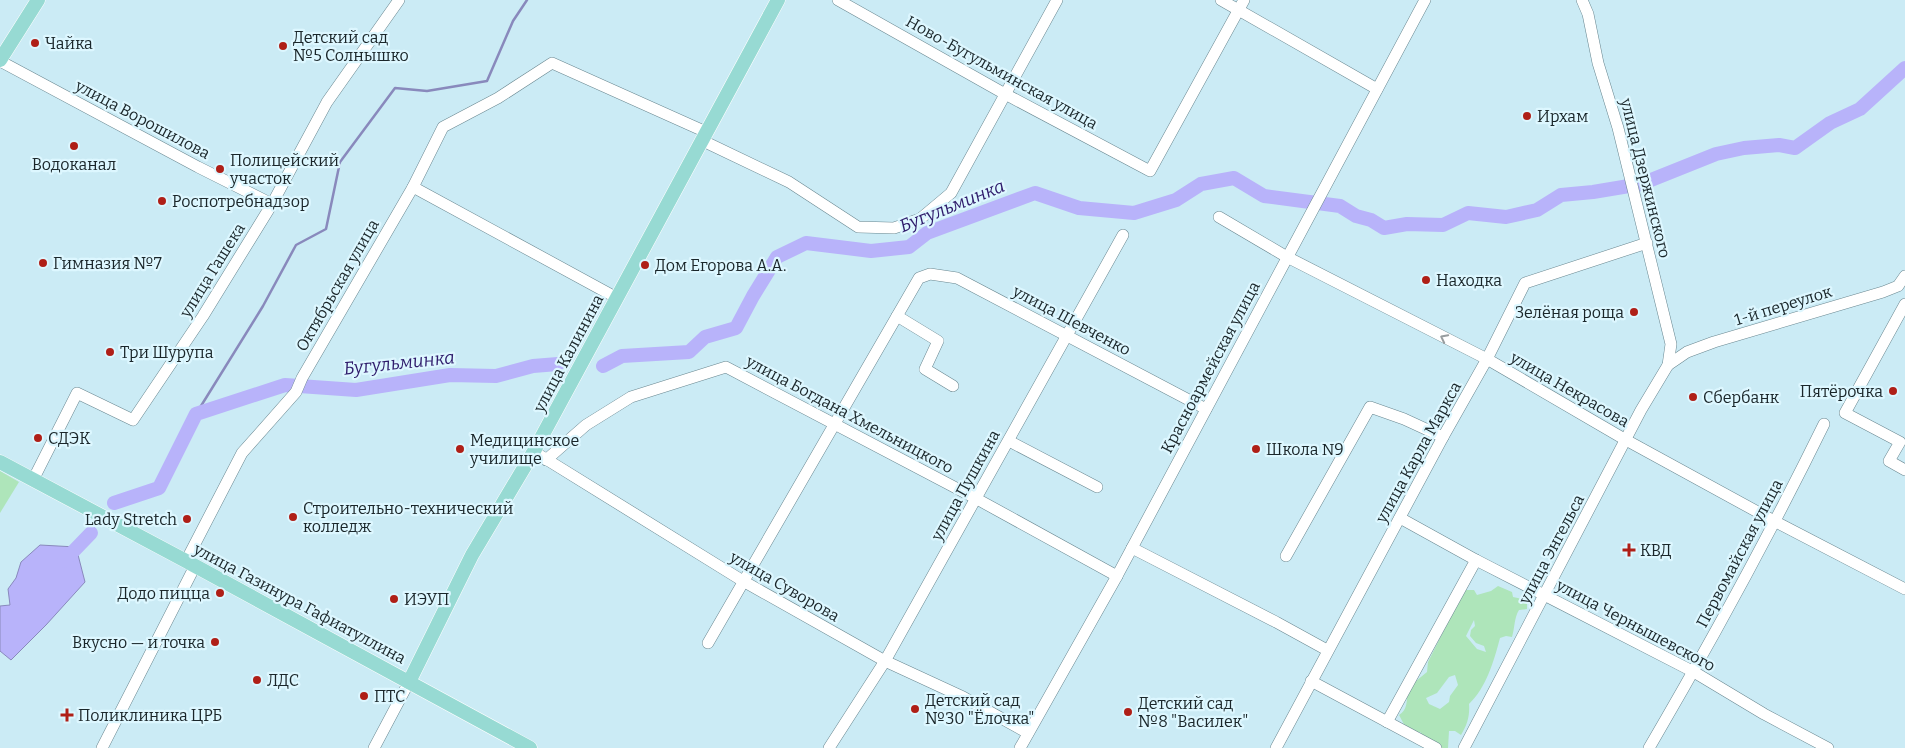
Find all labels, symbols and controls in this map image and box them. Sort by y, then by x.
street label: Ново-Бугульминская улица [903,12,1101,133]
place label: Детский сад №5 Солнышко [293,28,409,65]
place label: Чайка [45,34,93,53]
marker: Чайка [29,37,41,49]
marker: Детский сад №5 Солнышко [277,40,289,52]
street label: улица Ворошилова [71,75,214,163]
street label: улица Дзержинского [1616,95,1675,260]
place label: Ирхам [1537,107,1588,126]
marker: Ирхам [1521,110,1533,122]
marker: Водоканал [68,140,80,152]
place label: Полицейский участок [229,151,339,188]
place label: Водоканал [32,155,116,174]
marker: Полицейский участок [214,163,226,175]
water label: Бугульминка [896,175,1008,237]
place label: Роспотребнадзор [172,192,309,211]
marker: Роспотребнадзор [156,195,168,207]
street label: Октябрьская улица [292,216,383,355]
street label: улица Гашека [175,219,249,322]
place label: Гимназия №7 [53,254,162,273]
place label: Дом Егорова А.А. [655,256,786,275]
marker: Гимназия №7 [37,257,49,269]
marker: Дом Егорова А.А. [639,259,651,271]
place label: Находка [1436,271,1502,290]
marker: Находка [1420,274,1432,286]
street label: Красноармейская улица [1157,278,1264,456]
street label: улица Шевченко [1009,281,1134,359]
street label: 1-й переулок [1732,281,1835,329]
street label: улица Калинина [529,291,608,416]
place label: Зелёная роща [1515,303,1624,322]
marker: Зелёная роща [1628,306,1640,318]
one-way arrow [1440,334,1449,344]
place label: Три Шурупа [120,343,214,362]
marker: Три Шурупа [104,346,116,358]
water label: Бугульминка [342,346,456,380]
street label: улица Некрасова [1506,347,1633,431]
street label: улица Богдана Хмельницкого [742,351,957,477]
street label: улица Карла Маркса [1371,378,1465,527]
place label: Пятёрочка [1800,382,1883,401]
marker: Пятёрочка [1887,385,1899,397]
place label: Сбербанк [1703,388,1780,407]
marker: Сбербанк [1687,391,1699,403]
street label: улица Пушкина [927,426,1004,545]
place label: СДЭК [48,429,91,448]
place label: Медицинское училище [469,431,579,468]
marker: СДЭК [32,432,44,444]
place label: Школа N9 [1266,440,1344,459]
marker: Медицинское училище [454,443,466,455]
marker: Школа N9 [1250,443,1262,455]
street label: Первомайская улица [1692,476,1787,631]
street label: улица Энгельса [1514,491,1588,608]
place label: Строительно-технический колледж [303,499,513,536]
place label: Lady Stretch [85,510,177,529]
marker: Строительно-технический колледж [287,511,299,523]
marker: Lady Stretch [181,513,193,525]
street label: улица Газинура Гафиатуллина [190,539,409,668]
place label: КВД [1640,541,1672,560]
marker: КВД [1622,543,1636,557]
street label: улица Суворова [726,547,843,626]
street label: улица Чернышевского [1552,575,1718,675]
place label: Додо пицца [117,584,210,603]
marker: Додо пицца [214,587,226,599]
place label: ИЭУП [404,590,450,609]
marker: ИЭУП [388,593,400,605]
place label: Вкусно — и точка [72,633,205,652]
marker: Вкусно — и точка [209,636,221,648]
place label: ЛДС [267,671,299,690]
marker: ЛДС [251,674,263,686]
place label: ПТС [374,687,405,706]
marker: ПТС [358,690,370,702]
place label: Детский сад №30 "Ёлочка" [925,691,1035,728]
place label: Детский сад №8 "Василек" [1138,694,1248,731]
marker: Детский сад №30 "Ёлочка" [909,703,921,715]
place label: Поликлиника ЦРБ [78,706,222,725]
marker: Детский сад №8 "Василек" [1122,706,1134,718]
marker: Поликлиника ЦРБ [60,708,74,722]

